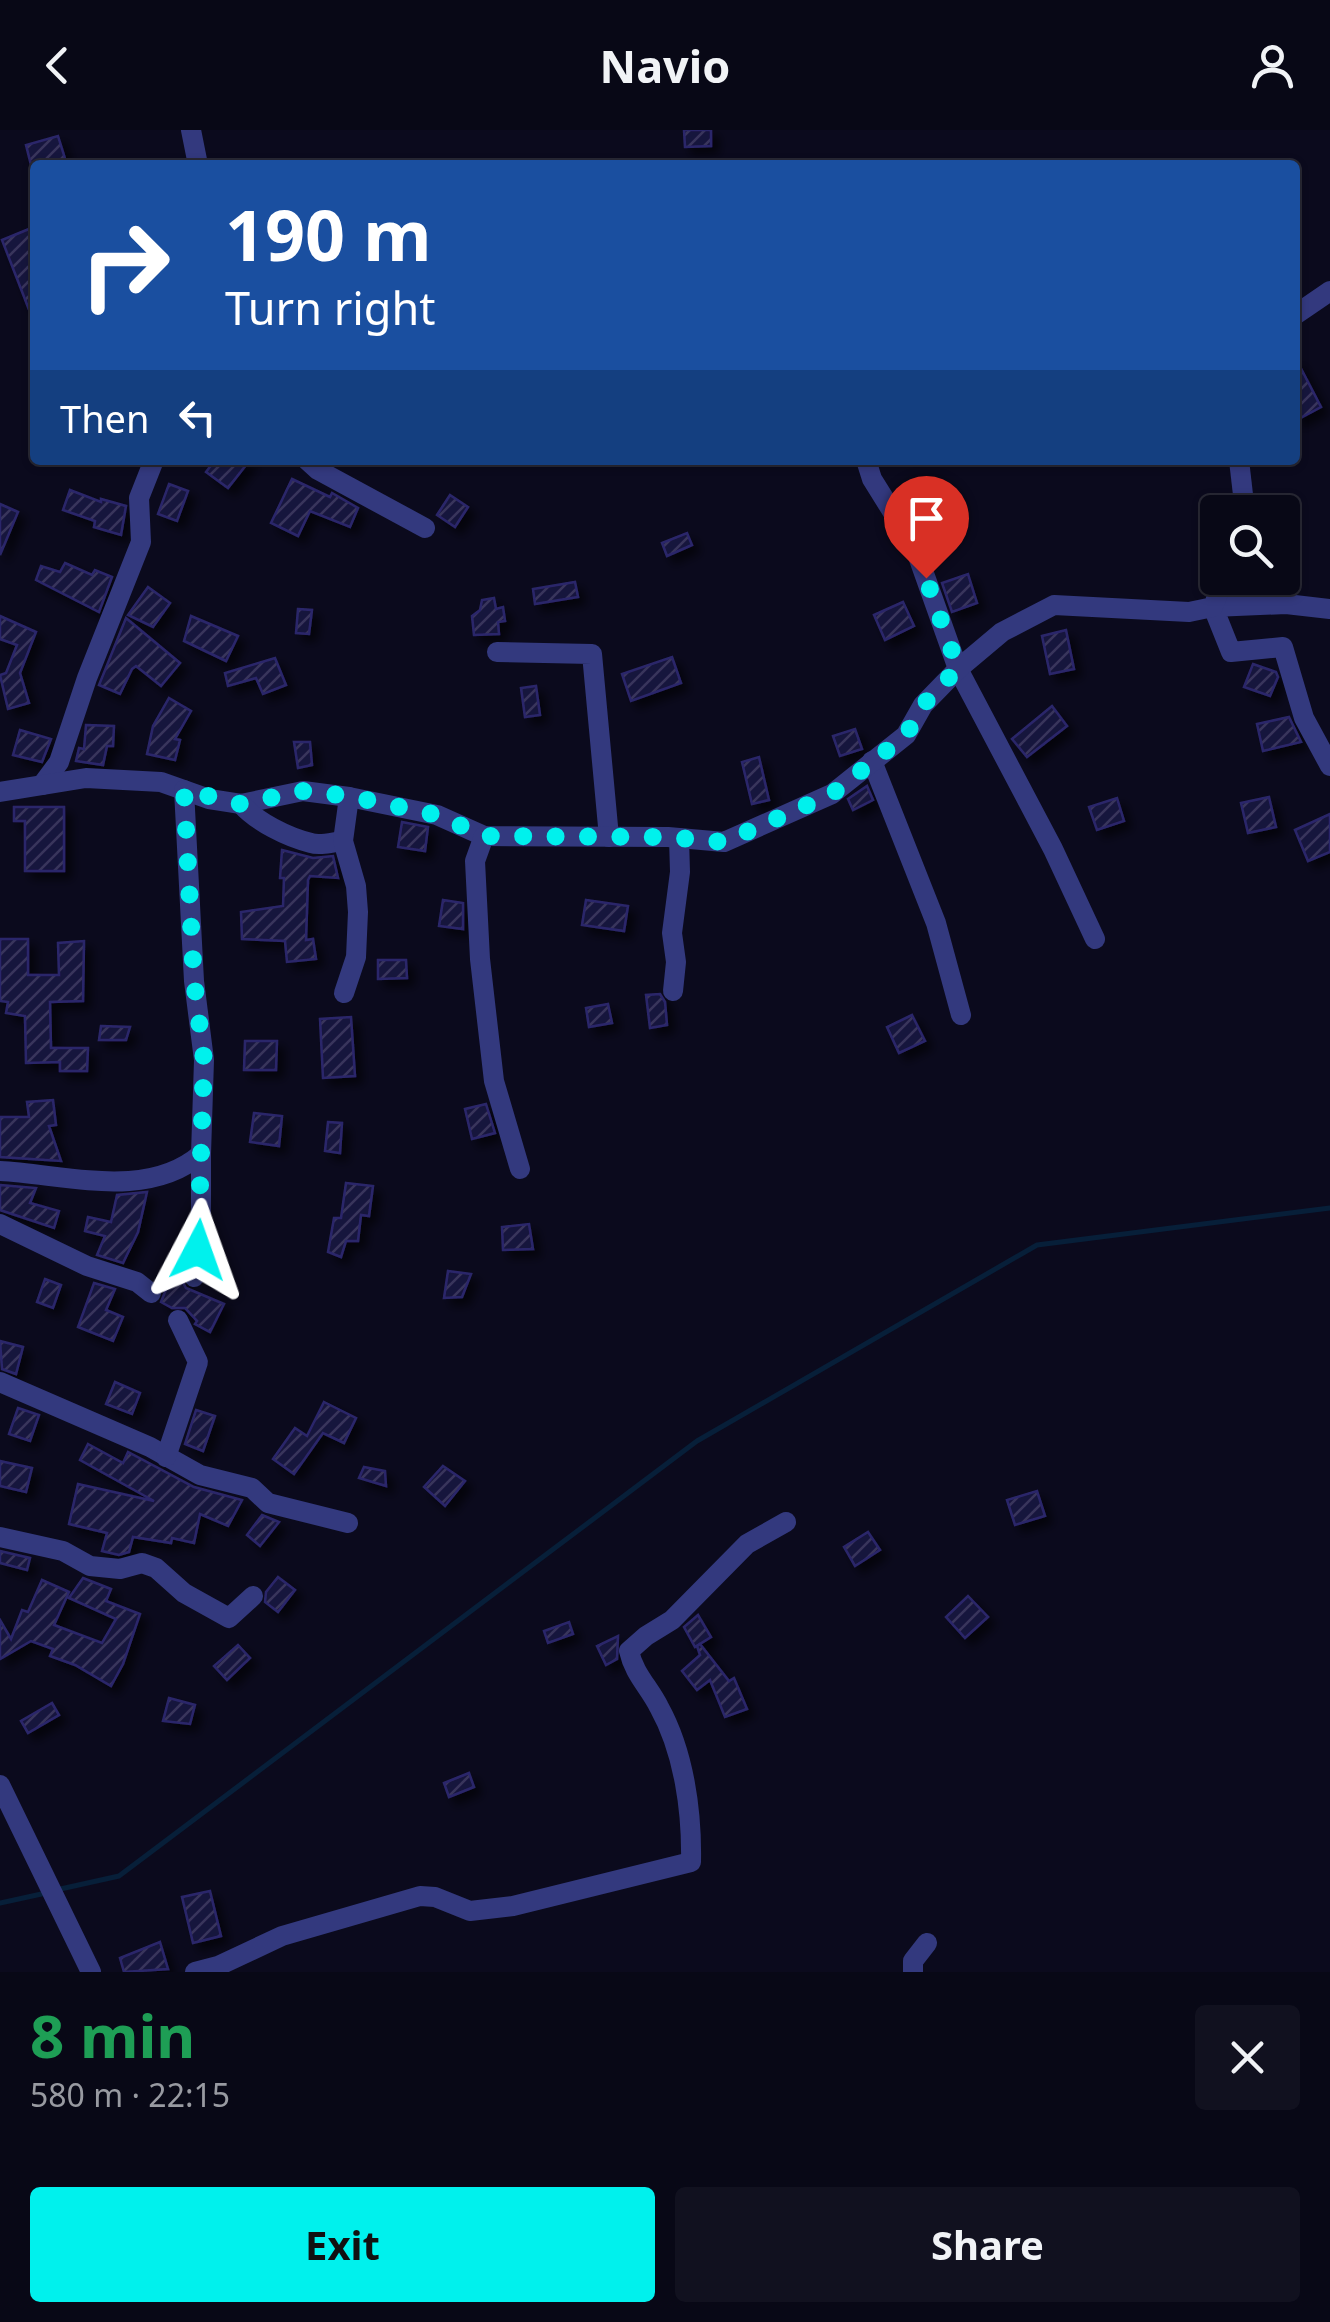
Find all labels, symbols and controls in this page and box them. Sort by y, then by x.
text: Navio [600,35,730,96]
icon: back [30,38,85,93]
icon: person [1245,38,1300,93]
text: 190 m [225,186,432,282]
icon: right [60,200,190,330]
text: Turn right [225,277,436,338]
icon: left [170,390,225,445]
text: Then [60,392,150,444]
pin [884,476,969,579]
icon: arrive [899,491,954,546]
map controls [1200,495,1300,595]
button: search [1200,495,1300,595]
position arrow [146,1198,250,1302]
text: 8 min [30,1994,195,2076]
button: close [1195,2005,1300,2110]
text: 580 m · 22:15 [30,2073,230,2116]
button: Exit [30,2187,655,2302]
button: Share [675,2187,1300,2302]

